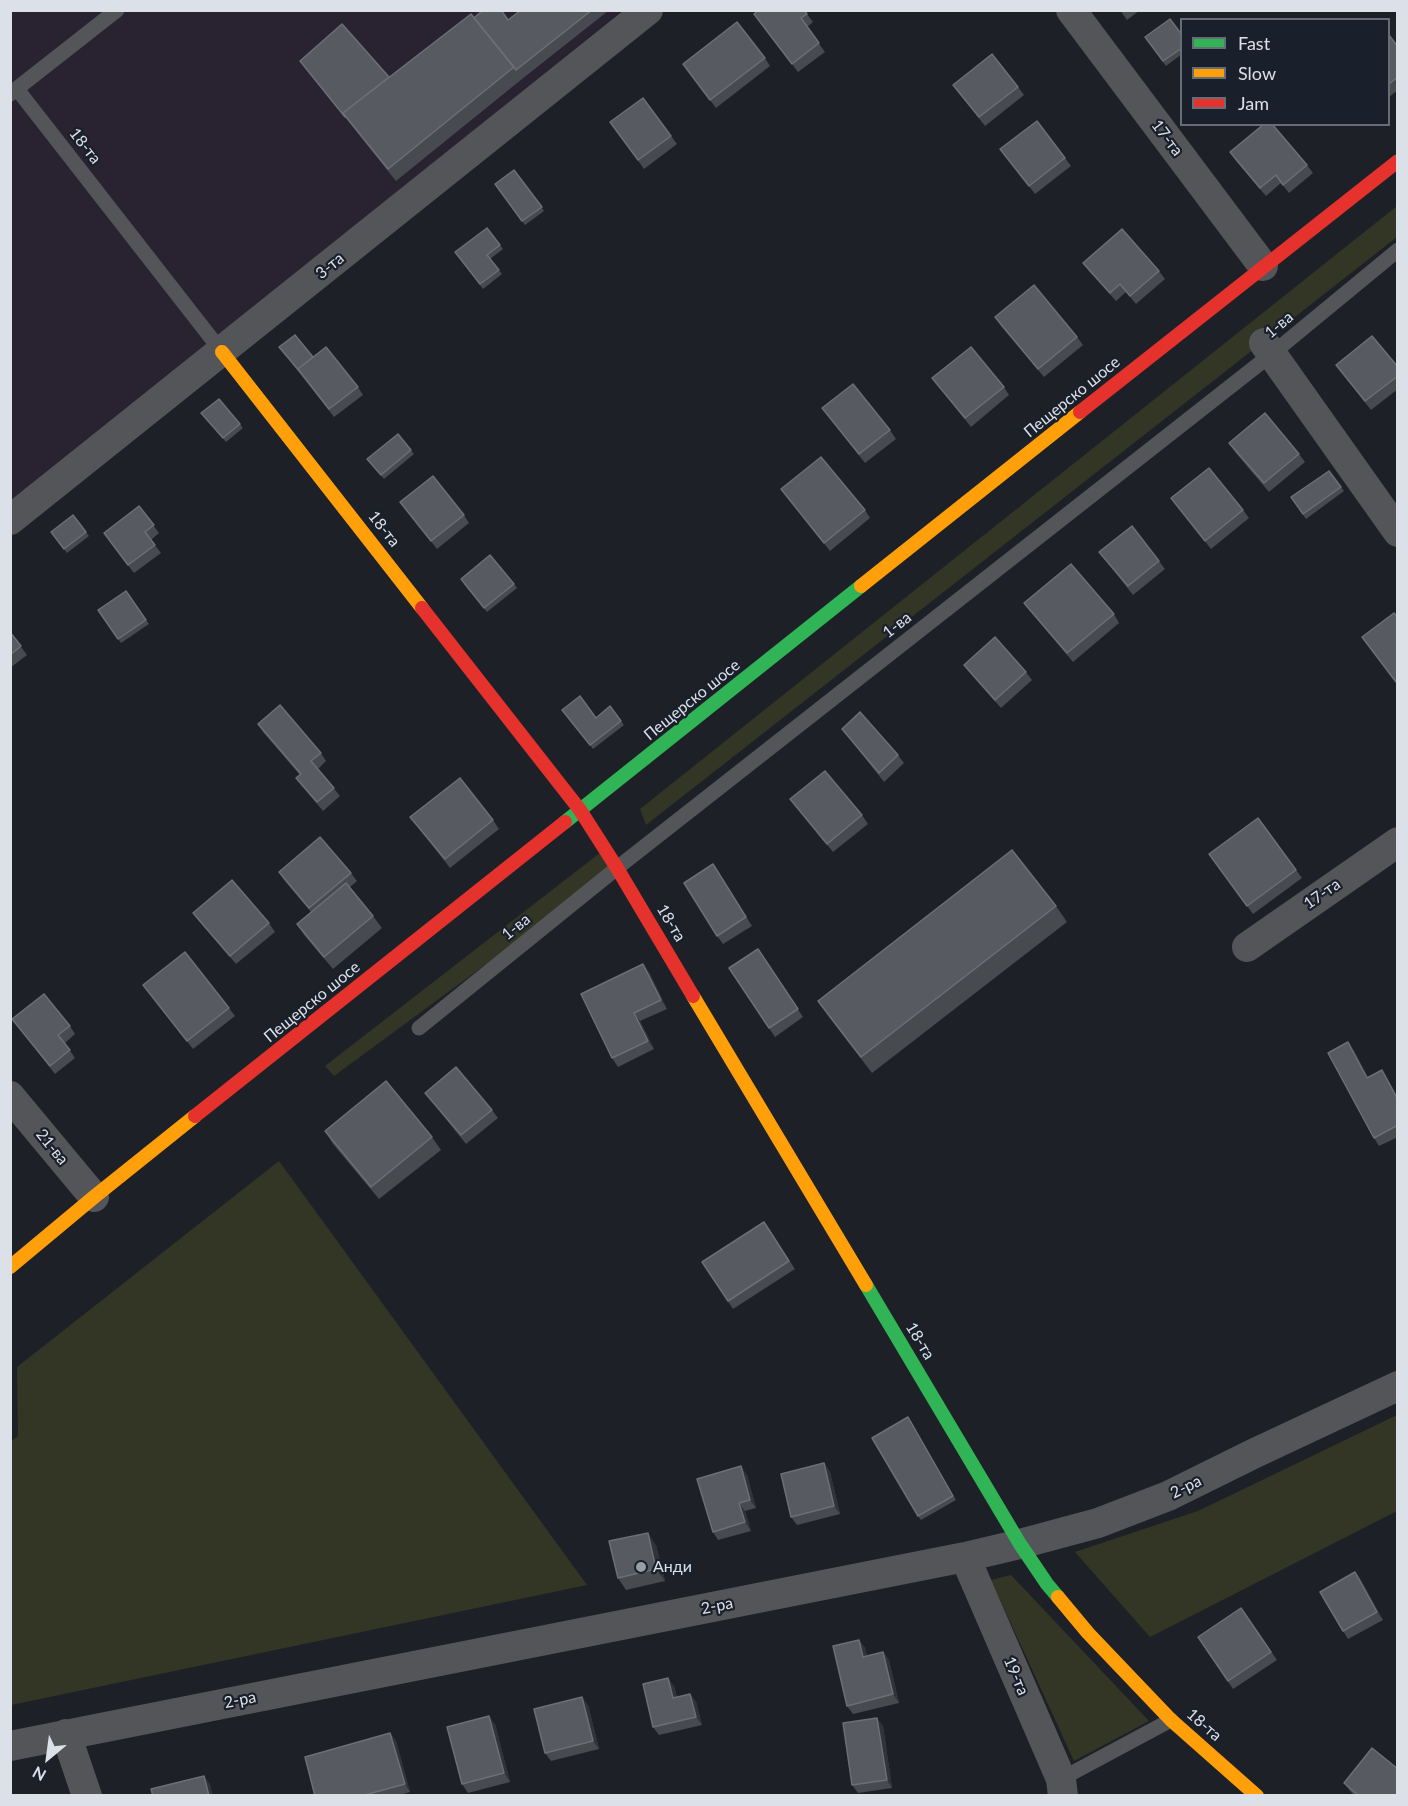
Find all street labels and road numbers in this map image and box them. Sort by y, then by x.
street label: 17-та [1147,116,1187,160]
street label: 18-та [65,124,105,168]
street label: 3-та [312,249,348,283]
street label: 1-ва [1261,308,1297,342]
street label: Пещерско шосе [1020,352,1124,442]
street label: 18-та [364,507,404,551]
street label: 1-ва [879,608,915,642]
street label: Пещерско шосе [640,655,744,745]
street label: 17-та [1300,875,1344,913]
street label: 18-та [652,901,690,945]
street label: 1-ва [498,910,534,944]
street label: Пещерско шосе [260,957,364,1047]
street label: 21-ва [32,1125,72,1169]
street label: 18-та [901,1319,939,1363]
street label: 2-ра [1167,1471,1205,1503]
street label: 2-ра [699,1594,735,1618]
street label: 19-та [999,1654,1033,1698]
street label: 2-ра [222,1688,258,1712]
street label: 18-та [1183,1705,1225,1745]

